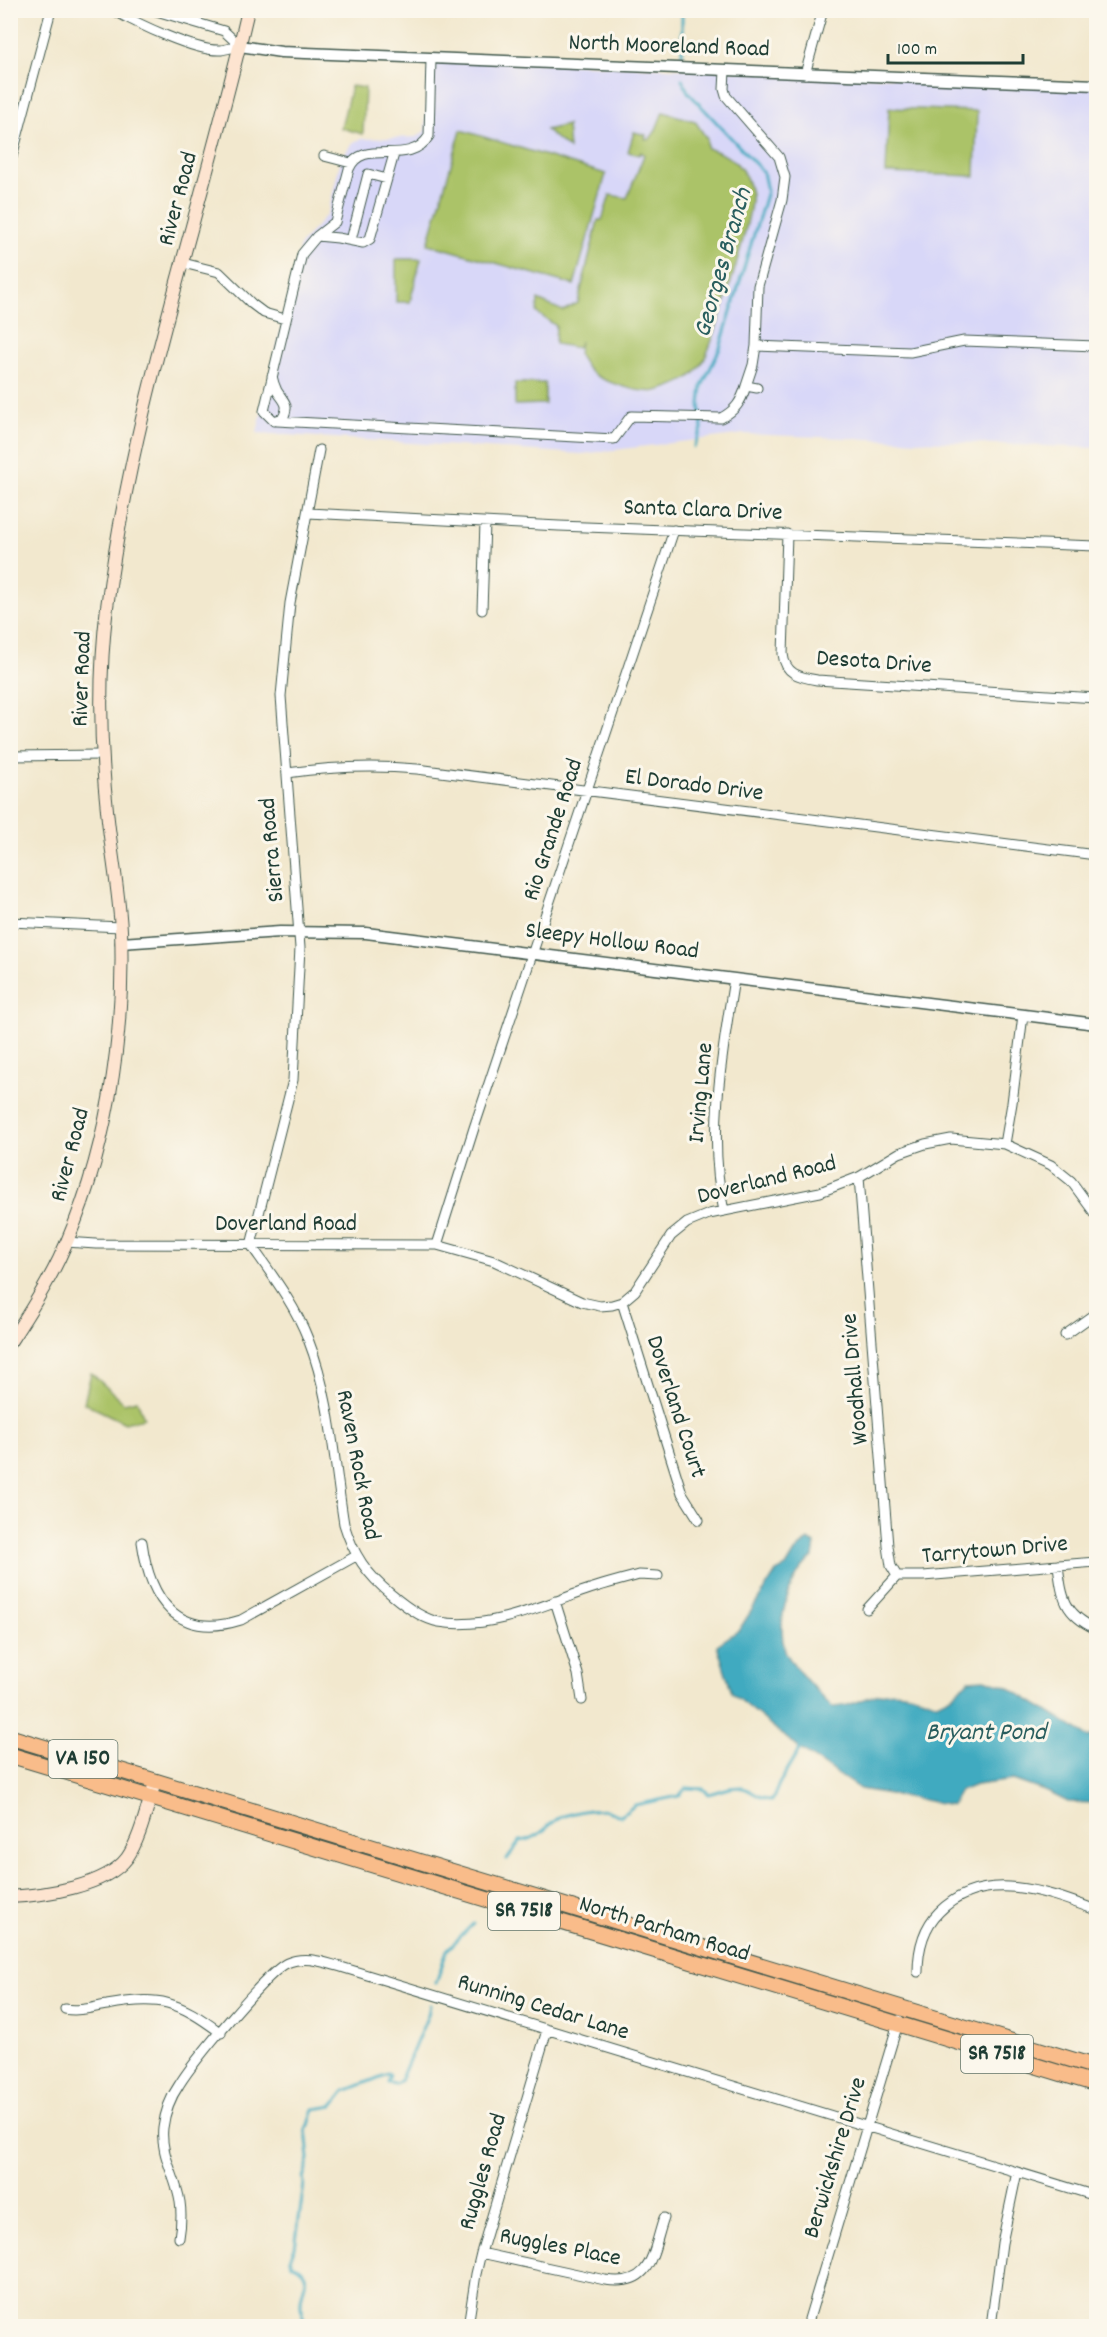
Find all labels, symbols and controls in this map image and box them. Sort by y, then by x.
street label: North Mooreland Road [568,26,770,68]
scale bar [888,27,1023,65]
text: 100 m [897,38,937,63]
street label: River Road [150,148,208,250]
water label: Georges Branch [685,183,763,342]
street label: Santa Clara Drive [623,491,783,531]
street label: River Road [64,630,102,728]
street label: Desota Drive [815,642,933,684]
street label: Rio Grande Road [515,754,593,906]
street label: El Dorado Drive [623,761,765,811]
street label: Sierra Road [251,796,295,904]
street label: Sleepy Hollow Road [523,914,701,970]
street label: Irving Lane [681,1041,723,1145]
street label: River Road [42,1104,100,1206]
street label: Doverland Road [694,1147,840,1215]
street label: Doverland Road [215,1208,357,1242]
street label: Woodhall Drive [833,1312,879,1446]
street label: Doverland Court [636,1331,714,1483]
street label: Raven Rock Road [326,1387,388,1543]
street label: Tarrytown Drive [921,1528,1069,1574]
water label: Bryant Pond [926,1715,1049,1752]
road number: VA 150 [48,1740,118,1778]
street label: North Parham Road [574,1888,754,1972]
road number: SR 7518 [488,1892,560,1930]
street label: Running Cedar Lane [453,1966,633,2050]
road number: SR 7518 [961,2035,1033,2073]
street label: Berwickshire Drive [795,2073,877,2243]
street label: Ruggles Road [451,2110,517,2234]
street label: Ruggles Place [496,2220,624,2276]

